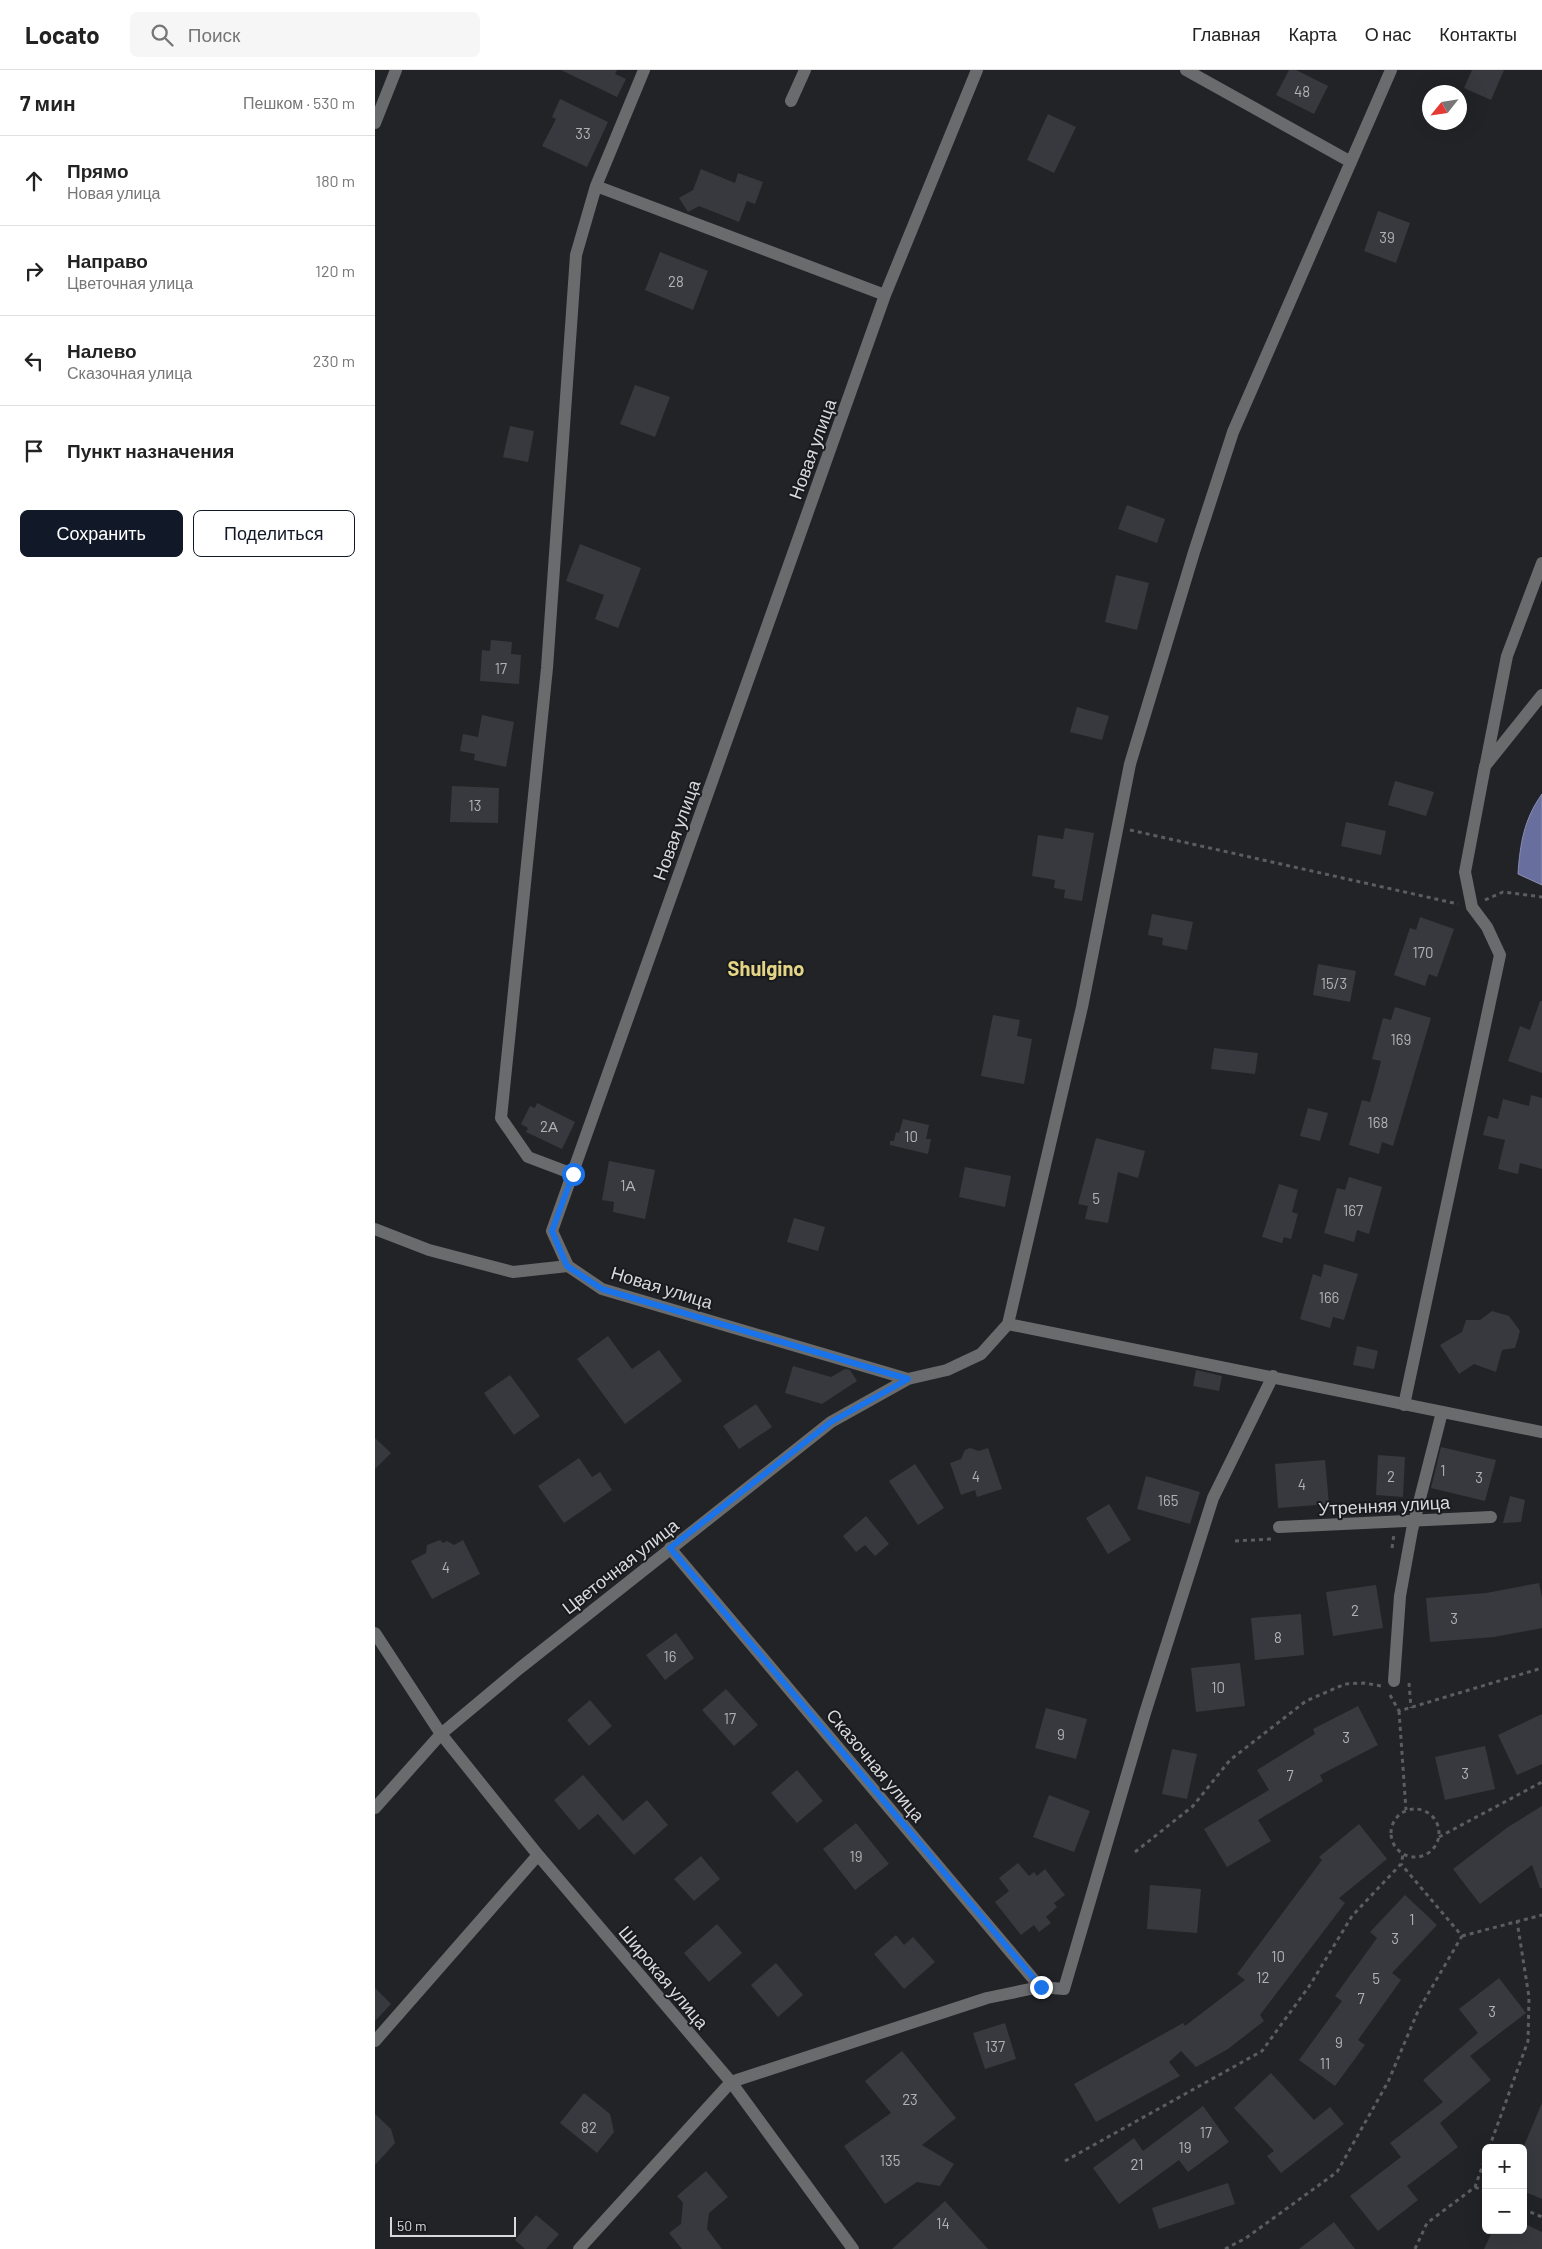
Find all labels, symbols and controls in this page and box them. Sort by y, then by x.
search box [130,12,480,57]
text: Locato [25,20,100,49]
icon: search [148,21,176,49]
text: Поиск [188,23,240,46]
text: Главная [1192,23,1261,45]
text: Карта [1289,23,1337,45]
text: О нас [1365,23,1411,45]
text: Контакты [1439,23,1517,45]
house number: 48 [1294,82,1310,100]
north arrow [1422,85,1467,130]
text: 7 мин [20,90,76,115]
text: Пешком · 530 m [243,93,355,112]
house number: 33 [575,124,591,142]
text: Прямо [67,159,129,182]
icon: ahead [20,167,48,195]
text: 180 m [316,171,355,190]
text: Новая улица [67,183,161,202]
house number: 39 [1379,228,1395,246]
text: Направо [67,249,148,272]
icon: right [20,257,48,285]
text: 120 m [315,261,355,280]
house number: 28 [668,272,684,290]
text: Цветочная улица [67,273,193,292]
text: Налево [67,339,137,362]
icon: left [20,347,48,375]
text: 230 m [313,351,355,370]
text: Сказочная улица [67,363,192,382]
street label: Новая улица [784,395,841,502]
icon: arrive [20,437,48,465]
text: Пункт назначения [67,439,234,462]
button: Сохранить [20,510,183,557]
button: Поделиться [193,510,355,557]
house number: 17 [495,659,507,677]
street label: Новая улица [648,776,705,883]
house number: 13 [469,796,481,814]
house number: 170 [1413,943,1433,961]
district label: Shulgino [728,956,804,980]
house number: 15/3 [1321,974,1347,992]
house number: 169 [1391,1030,1411,1048]
house number: 168 [1368,1113,1388,1131]
house number: 2А [540,1117,558,1135]
house number: 10 [904,1127,918,1145]
route start [562,1163,585,1186]
house number: 1А [620,1176,636,1194]
house number: 5 [1092,1189,1100,1207]
house number: 167 [1343,1201,1363,1219]
street label: Новая улица [608,1261,716,1313]
house number: 166 [1319,1288,1339,1306]
house number: 1 [1440,1461,1446,1479]
house number: 4 [972,1467,980,1485]
house number: 2 [1387,1467,1395,1485]
house number: 3 [1475,1468,1483,1486]
house number: 4 [1298,1475,1306,1493]
house number: 165 [1158,1491,1178,1509]
street label: Утренняя улица [1317,1491,1452,1519]
street label: Цветочная улица [557,1513,683,1618]
house number: 4 [442,1558,450,1576]
house number: 2 [1351,1601,1359,1619]
house number: 3 [1450,1609,1458,1627]
house number: 8 [1274,1628,1282,1646]
house number: 16 [664,1647,676,1665]
house number: 10 [1211,1678,1225,1696]
street label: Сказочная улица [822,1704,930,1827]
house number: 17 [724,1709,736,1727]
house number: 9 [1057,1725,1065,1743]
house number: 3 [1342,1728,1350,1746]
house number: 3 [1461,1764,1469,1782]
house number: 7 [1286,1766,1294,1784]
house number: 19 [849,1847,863,1865]
house number: 1 [1409,1910,1415,1928]
street label: Широкая улица [615,1921,714,2034]
house number: 3 [1391,1929,1399,1947]
house number: 10 [1271,1947,1285,1965]
house number: 12 [1256,1968,1270,1986]
house number: 5 [1372,1969,1380,1987]
route end [1030,1976,1053,1999]
house number: 7 [1357,1989,1365,2007]
house number: 3 [1488,2002,1496,2020]
house number: 9 [1335,2033,1343,2051]
house number: 137 [985,2037,1005,2055]
house number: 11 [1320,2054,1330,2072]
house number: 23 [902,2090,918,2108]
house number: 82 [581,2118,597,2136]
house number: 17 [1200,2123,1212,2141]
house number: 19 [1178,2138,1192,2156]
map controls [1482,2144,1527,2234]
button: + [1482,2144,1527,2189]
house number: 135 [880,2151,900,2169]
house number: 21 [1130,2155,1144,2173]
button: − [1482,2189,1527,2234]
scale bar [390,2214,516,2237]
house number: 14 [936,2214,950,2232]
text: 50 m [397,2217,426,2234]

